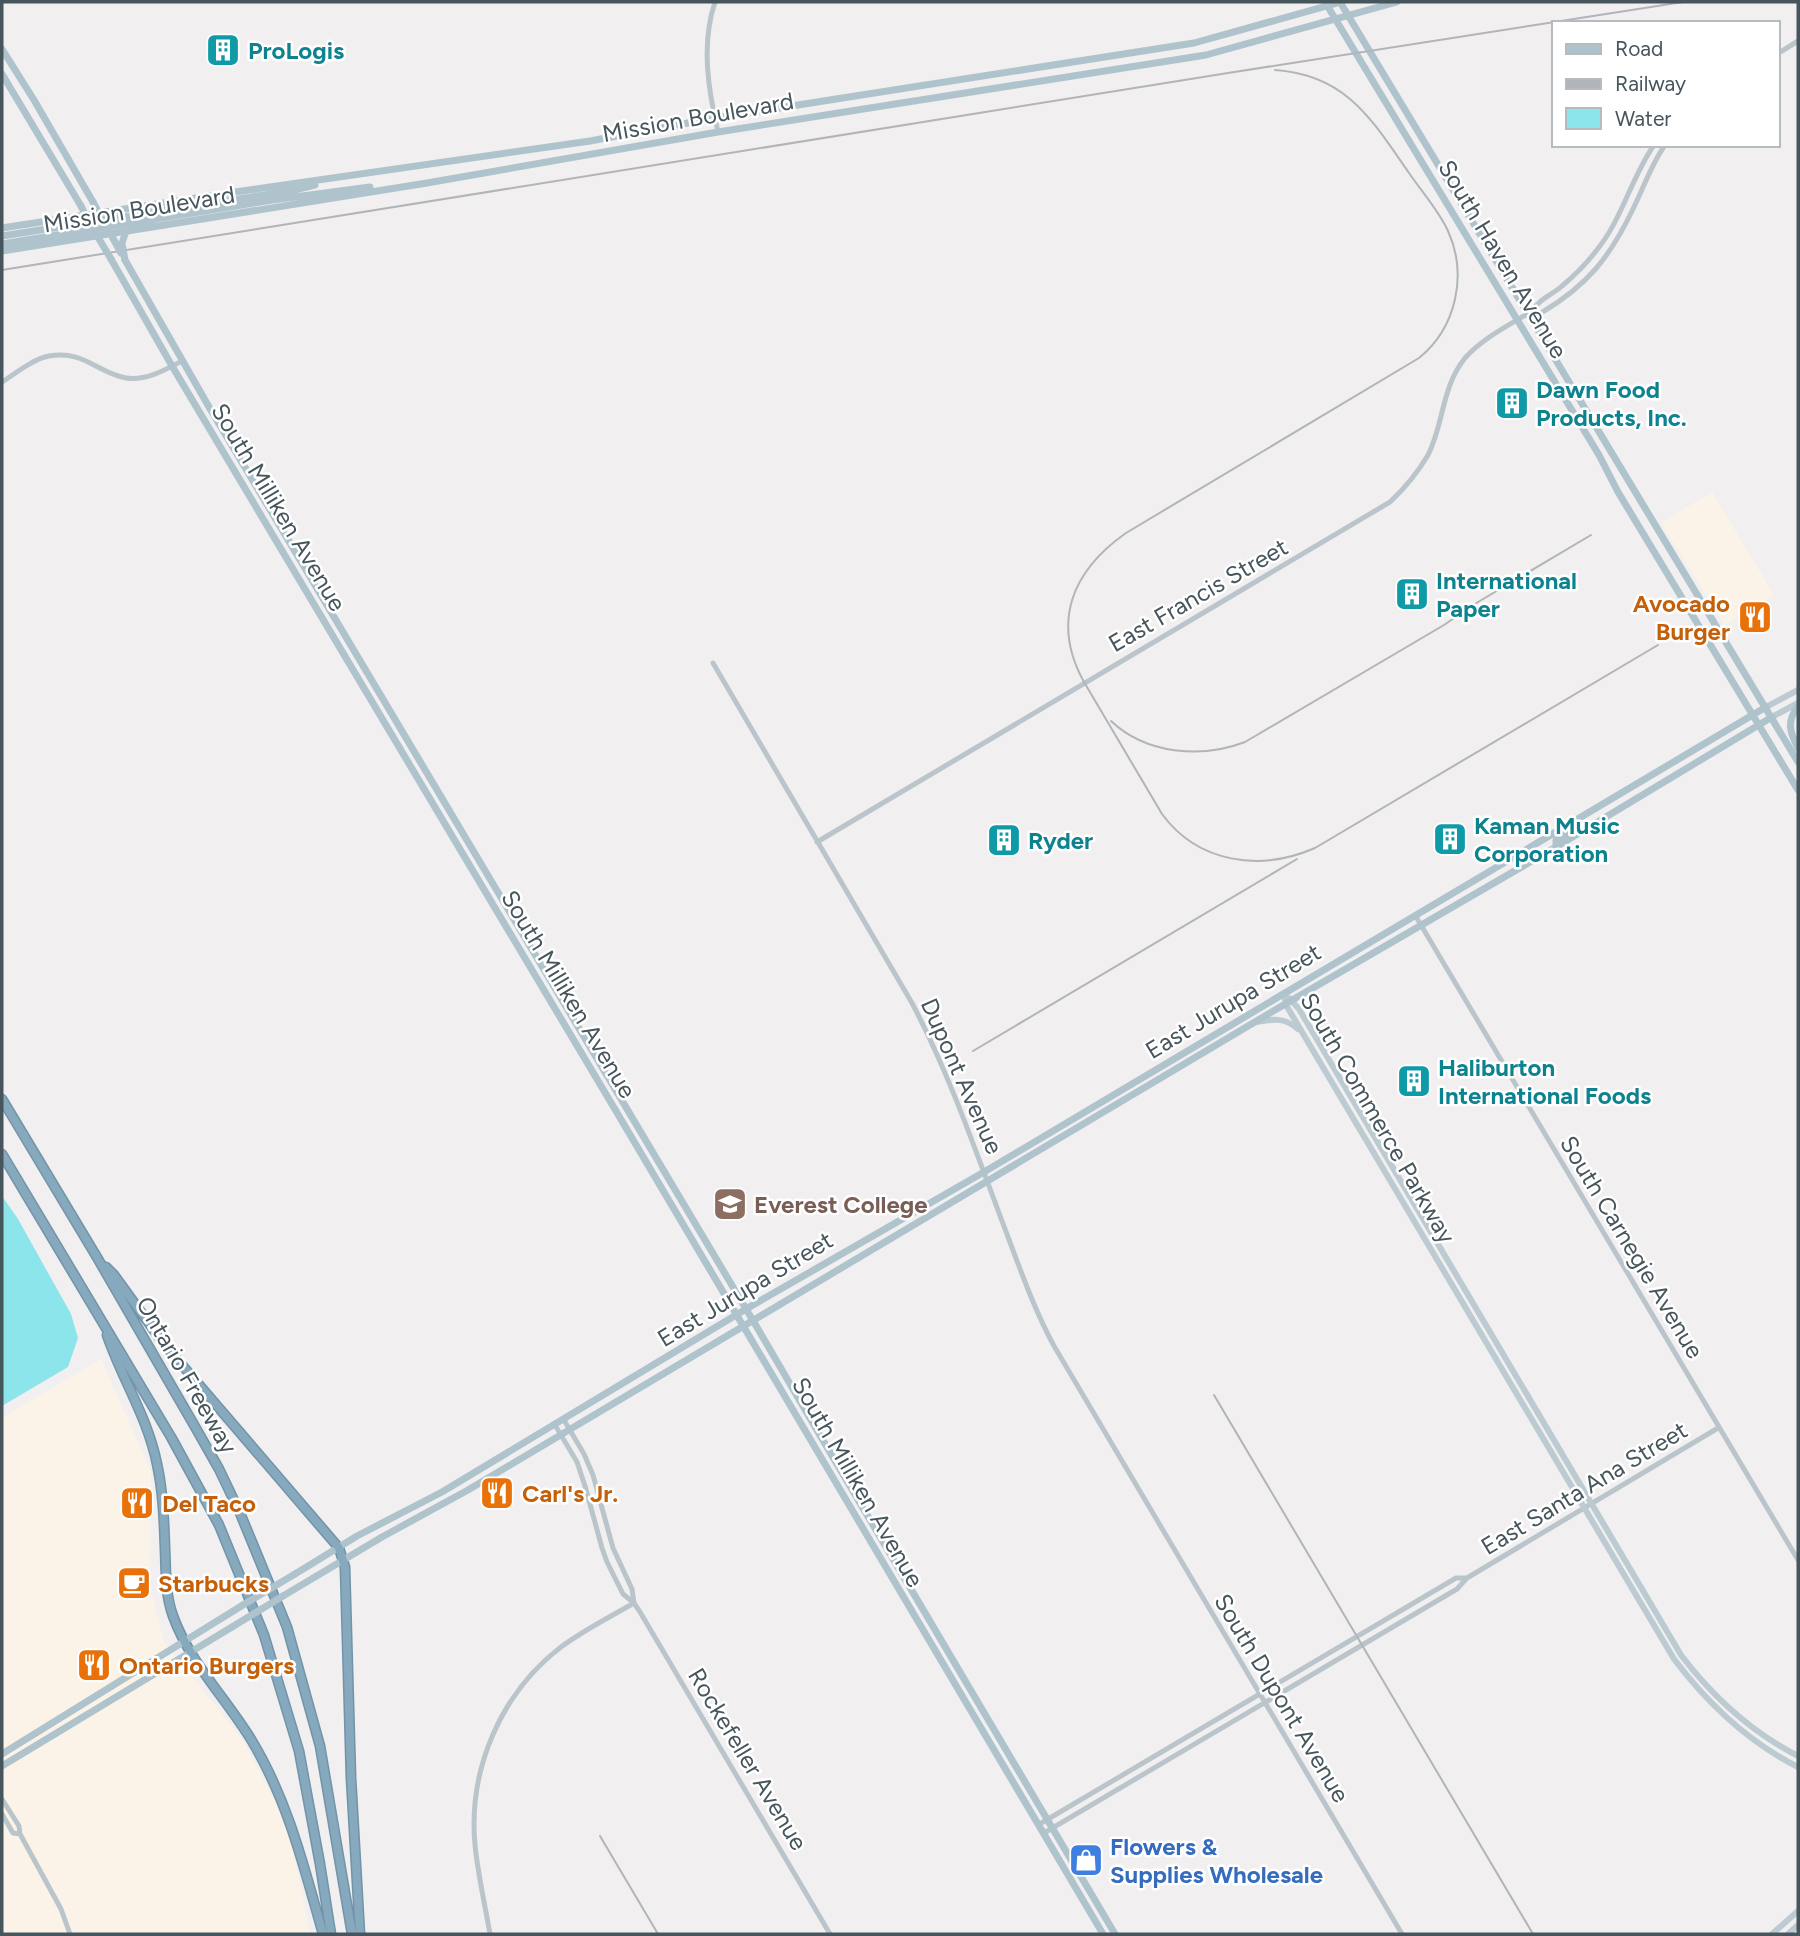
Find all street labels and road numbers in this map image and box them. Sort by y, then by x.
street label: Mission Boulevard [600,86,796,148]
street label: South Haven Avenue [1432,155,1574,363]
street label: Mission Boulevard [41,180,237,238]
street label: South Milliken Avenue [205,398,353,616]
street label: East Francis Street [1103,532,1293,658]
street label: South Milliken Avenue [495,885,643,1103]
street label: East Jurupa Street [1140,937,1326,1065]
street label: South Commerce Parkway [1294,988,1462,1249]
street label: Dupont Avenue [915,994,1009,1158]
street label: South Carnegie Avenue [1554,1130,1710,1364]
street label: East Jurupa Street [652,1225,838,1353]
street label: Ontario Freeway [130,1291,244,1459]
street label: South Milliken Avenue [786,1372,930,1592]
street label: East Santa Ana Street [1476,1415,1692,1561]
street label: South Dupont Avenue [1208,1589,1356,1807]
street label: Rockefeller Avenue [682,1663,814,1855]

